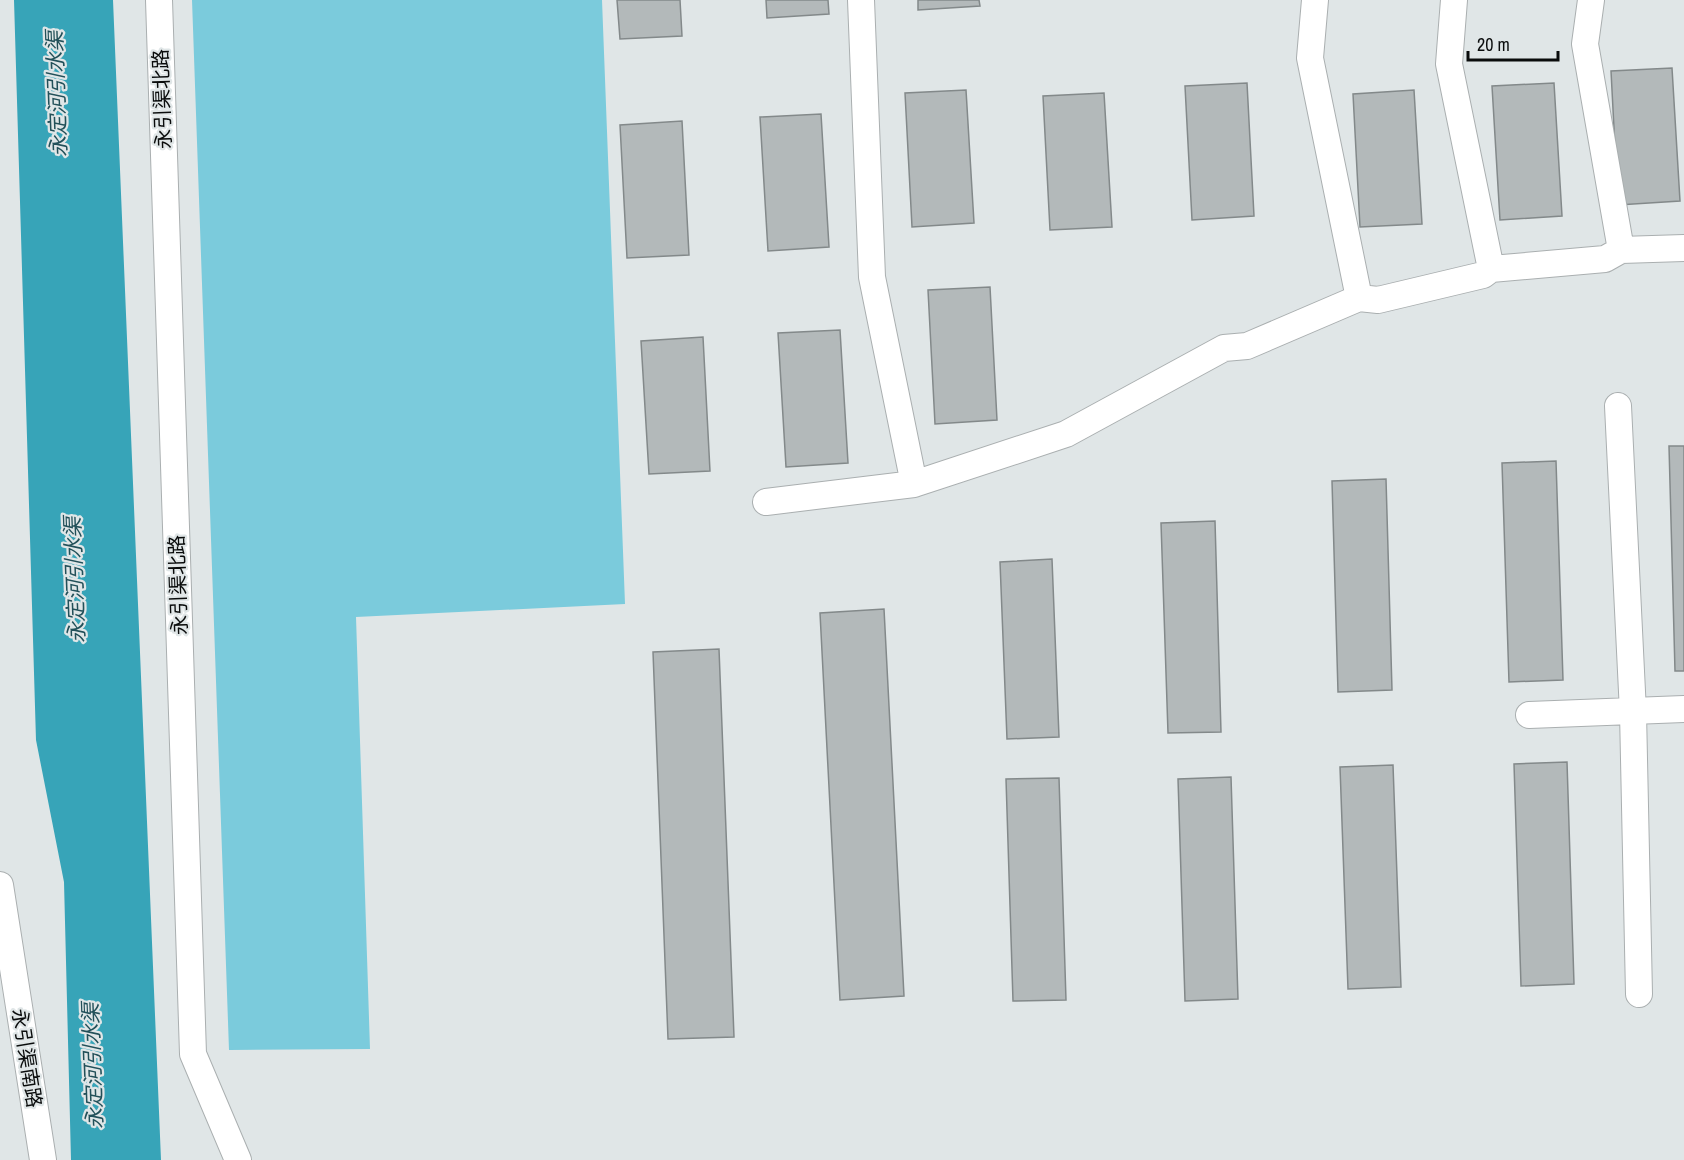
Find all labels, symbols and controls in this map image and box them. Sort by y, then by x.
scale bar [1468,24,1558,62]
water label: 永定河引水渠 [40,28,73,157]
text: 20 m [1477,32,1510,57]
street label: 永引渠北路 [146,49,177,149]
water label: 永定河引水渠 [58,514,91,643]
street label: 永引渠北路 [162,535,193,635]
water label: 永定河引水渠 [76,1000,109,1129]
street label: 永引渠南路 [6,1006,49,1109]

